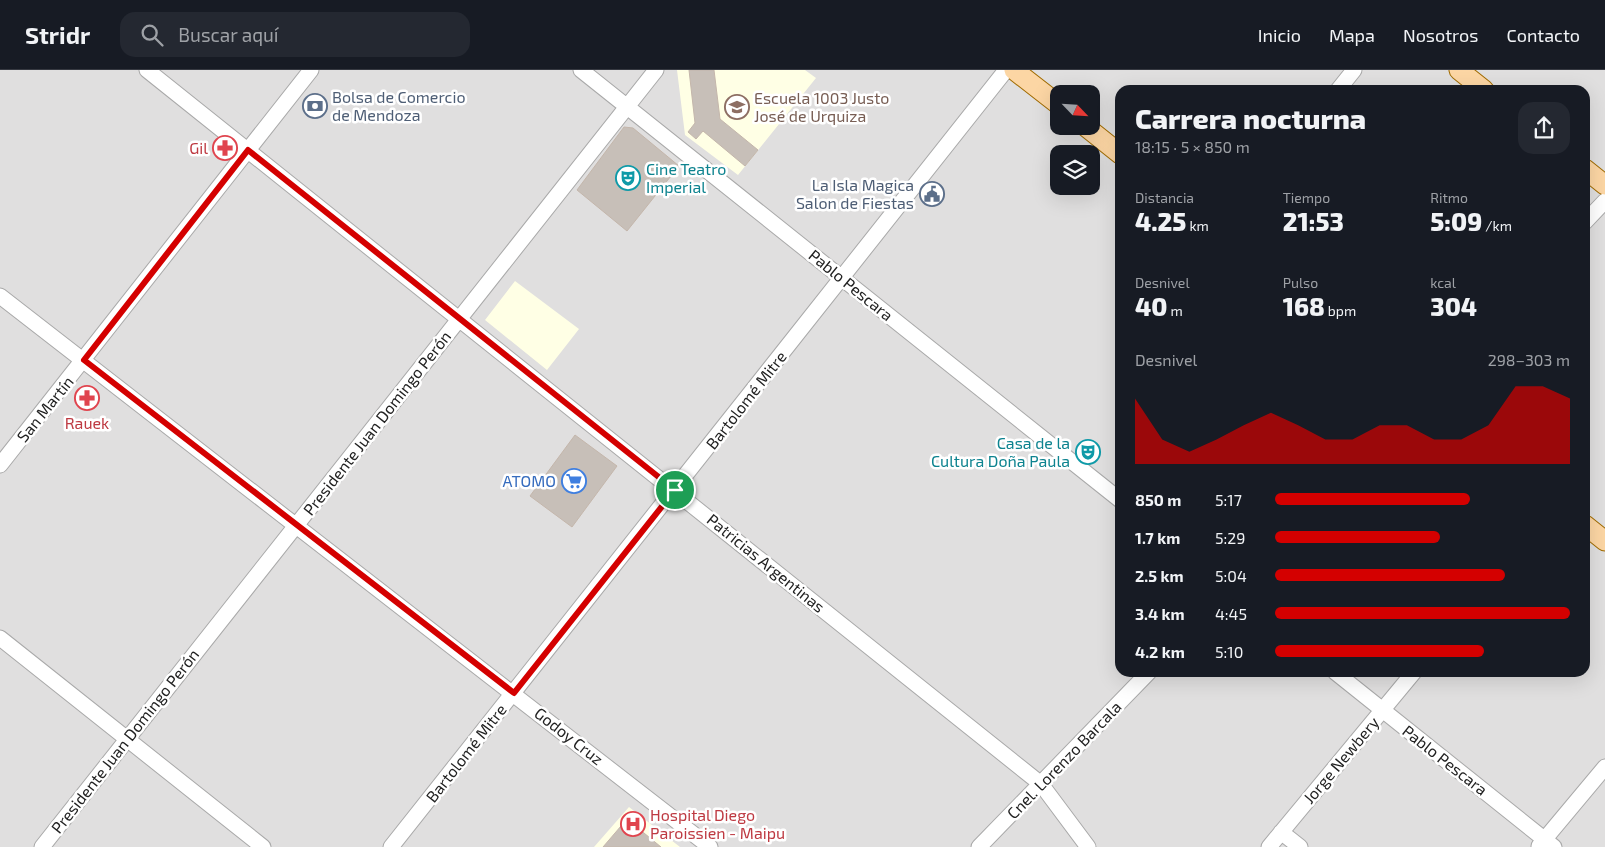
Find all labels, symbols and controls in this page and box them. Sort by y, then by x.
search box [120,12,470,57]
text: Stridr [25,20,90,49]
icon: search [138,21,166,49]
text: Buscar aquí [178,23,279,46]
text: Inicio [1258,24,1301,46]
text: Mapa [1329,24,1375,46]
text: Nosotros [1403,24,1478,46]
text: Contacto [1506,24,1580,46]
north arrow [1050,85,1100,135]
map controls [1050,85,1100,195]
place label: Bolsa de Comercio de Mendoza [332,87,465,124]
place label: Escuela 1003 Justo José de Urquiza [754,88,889,125]
bank icon: Bolsa de Comercio de Mendoza [302,93,328,119]
school or university icon: Escuela 1003 Justo José de Urquiza [724,94,750,120]
text: Carrera nocturna [1135,101,1366,135]
button: share [1518,102,1570,154]
pharmacy icon: Gil [212,135,238,161]
text: 18:15 · 5 × 850 m [1135,137,1250,156]
place label: Gil [189,138,208,157]
button: layers [1050,145,1100,195]
place label: Cine Teatro Imperial [646,159,726,196]
theatre icon: Cine Teatro Imperial [615,165,641,191]
place label: La Isla Magica Salon de Fiestas [796,175,914,212]
public building icon: La Isla Magica Salon de Fiestas [919,181,945,207]
text: Distancia [1135,189,1194,206]
text: Tiempo [1283,189,1330,206]
text: Ritmo [1430,189,1468,206]
text: 4.25 [1135,206,1186,236]
text: 21:53 [1283,206,1344,236]
text: 5:09 [1430,206,1482,236]
text: km [1186,217,1209,234]
text: /km [1482,217,1512,234]
street label: Pablo Pescara [805,245,897,324]
text: Desnivel [1135,274,1190,291]
text: Pulso [1283,274,1318,291]
text: kcal [1430,274,1456,291]
text: 40 [1135,291,1167,321]
text: 168 [1283,291,1325,321]
text: 304 [1430,291,1477,321]
text: m [1167,302,1183,319]
text: bpm [1325,302,1356,319]
street label: Presidente Juan Domingo Perón [299,327,454,519]
street label: Bartolomé Mitre [701,347,790,453]
text: Desnivel [1135,350,1197,369]
text: 298–303 m [1488,350,1570,369]
street label: San Martín [12,372,77,445]
pharmacy icon: Rauek [74,385,100,411]
place label: Rauek [65,413,109,432]
place label: Casa de la Cultura Doña Paula [931,433,1070,470]
theatre icon: Casa de la Cultura Doña Paula [1075,439,1101,465]
supermarket icon: ATOMO [561,468,587,494]
pin [654,469,696,511]
place label: ATOMO [503,471,556,490]
icon: arrive [661,476,689,504]
text: 850 m [1135,490,1181,509]
text: 5:17 [1215,490,1242,509]
street label: Patricias Argentinas [704,509,829,616]
text: 1.7 km [1135,528,1180,547]
text: 5:29 [1215,528,1246,547]
text: 2.5 km [1135,566,1184,585]
text: 5:04 [1215,566,1247,585]
text: 3.4 km [1135,604,1185,623]
text: 4:45 [1215,604,1247,623]
text: 4.2 km [1135,642,1185,661]
text: 5:10 [1215,642,1243,661]
street label: Presidente Juan Domingo Perón [47,645,202,837]
street label: Cnel. Lorenzo Barcala [1003,697,1125,822]
street label: Bartolomé Mitre [421,700,510,806]
street label: Godoy Cruz [531,703,607,768]
street label: Jorge Newbery [1299,712,1383,807]
street label: Pablo Pescara [1399,721,1492,799]
place label: Hospital Diego Paroissien - Maipu [650,805,785,842]
hospital icon: Hospital Diego Paroissien - Maipu [620,811,646,837]

